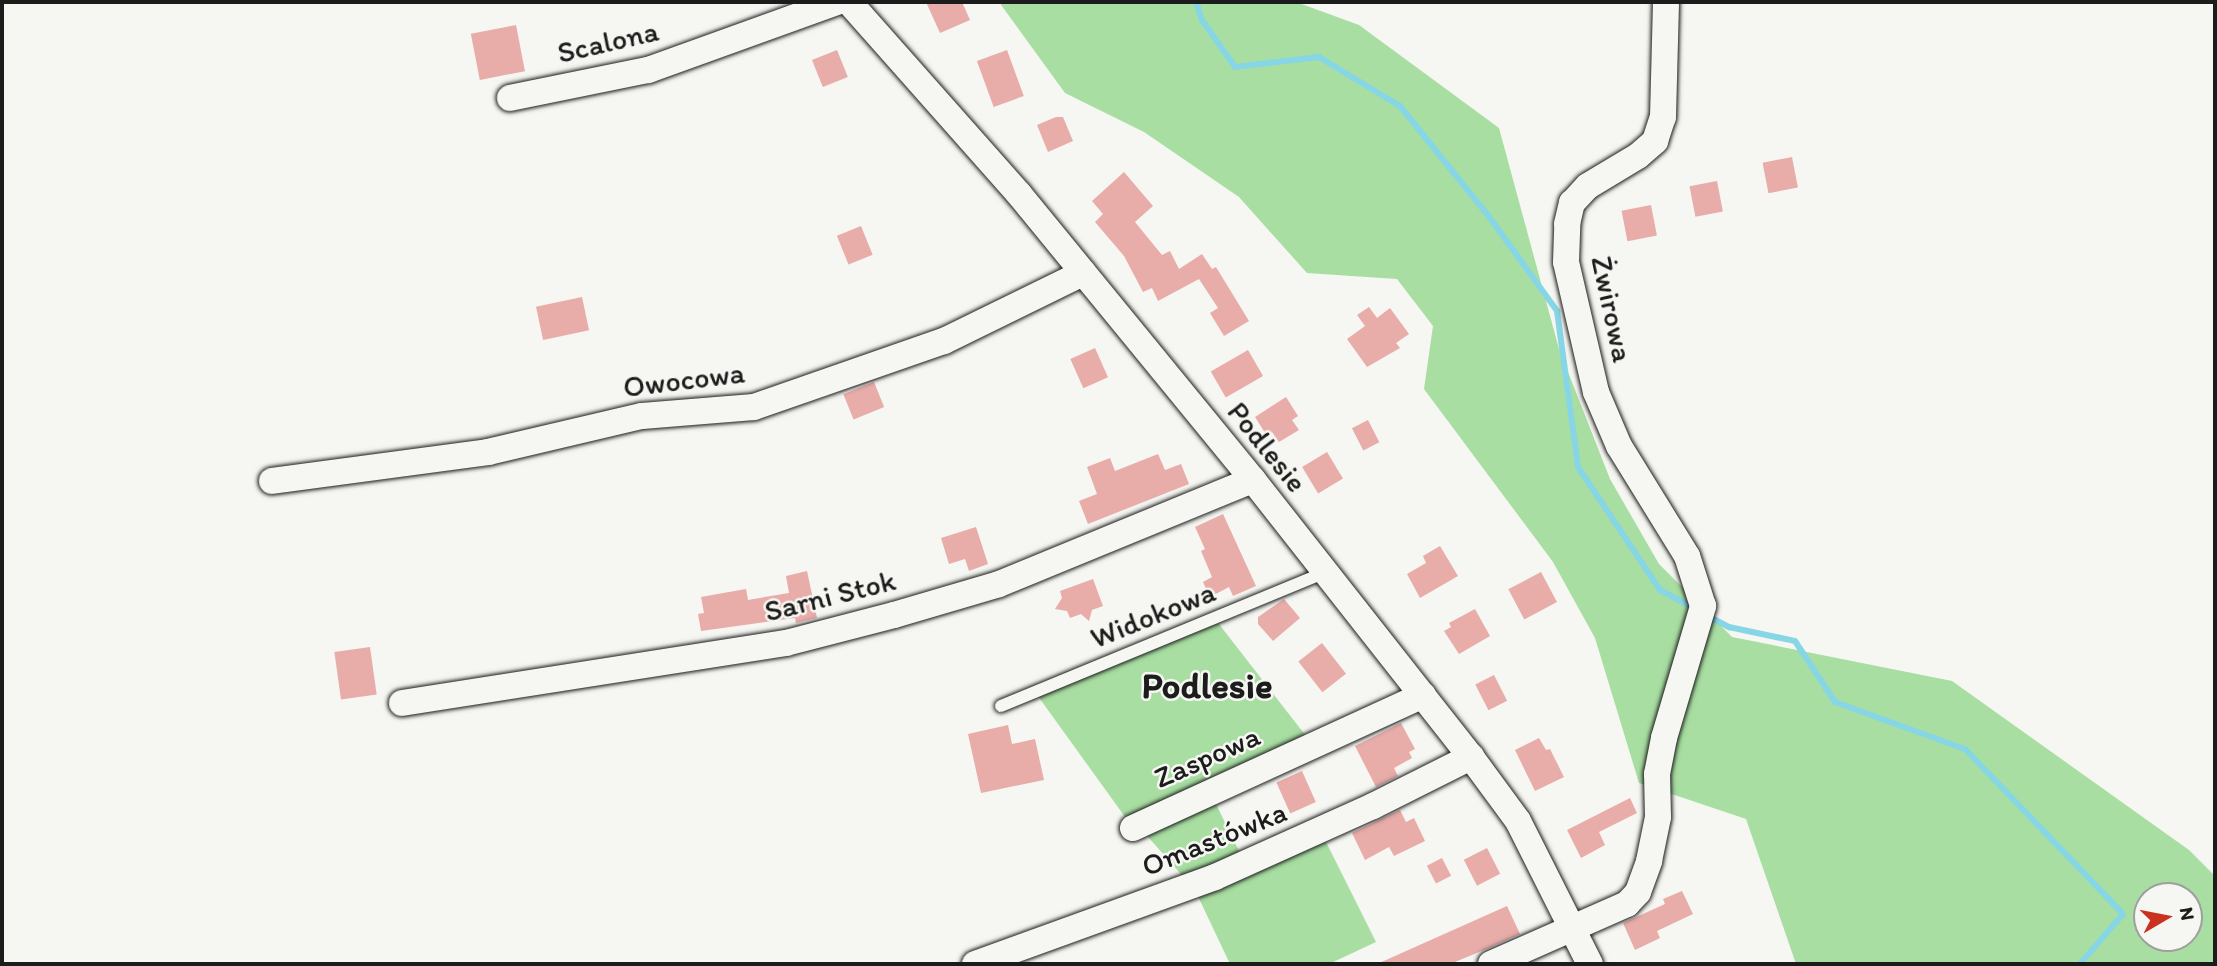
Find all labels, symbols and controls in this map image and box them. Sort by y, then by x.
street label: Scalona [554,13,662,71]
street label: Żwirowa [1583,253,1641,365]
street label: Owocowa [621,355,747,405]
street label: Podlesie [1220,394,1314,500]
street label: Sarni Stok [761,562,899,630]
street label: Widokowa [1085,574,1221,656]
district label: Podlesie [1141,663,1273,707]
street label: Zaspowa [1148,718,1266,796]
street label: Omastówka [1136,794,1292,884]
north arrow [2133,882,2203,952]
text: N [2175,905,2200,922]

